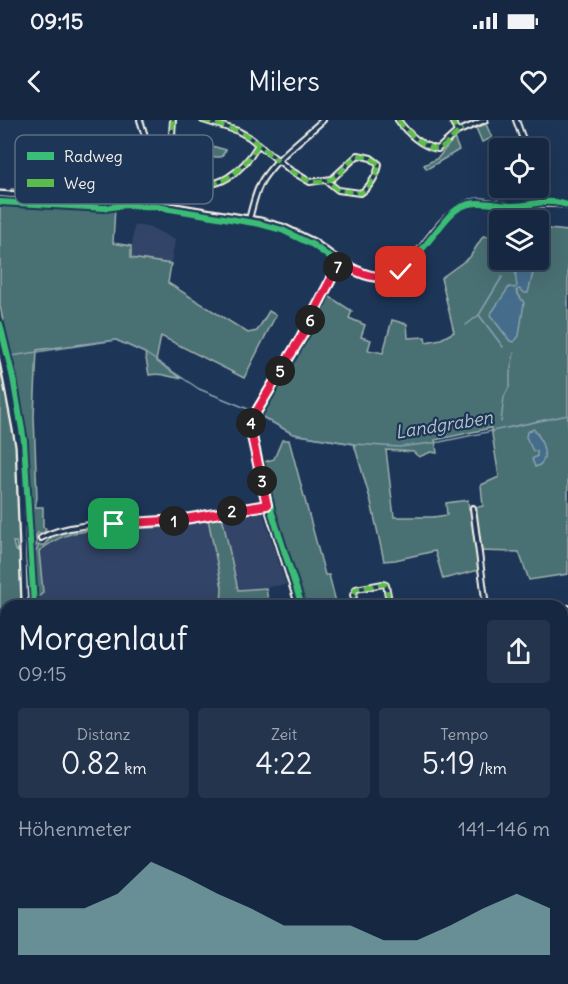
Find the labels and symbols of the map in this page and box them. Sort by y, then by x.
legend [15,135,213,204]
text: Radweg [64,146,123,166]
text: Weg [64,173,96,193]
pin [375,246,426,297]
pin: 7 [323,252,353,282]
pin: 6 [295,305,325,335]
pin: 5 [265,356,295,386]
water label: Landgraben [393,405,495,444]
pin: 4 [236,408,266,438]
pin: 3 [247,466,277,496]
pin: 2 [217,496,247,526]
pin [88,498,139,549]
pin: 1 [159,506,189,536]

